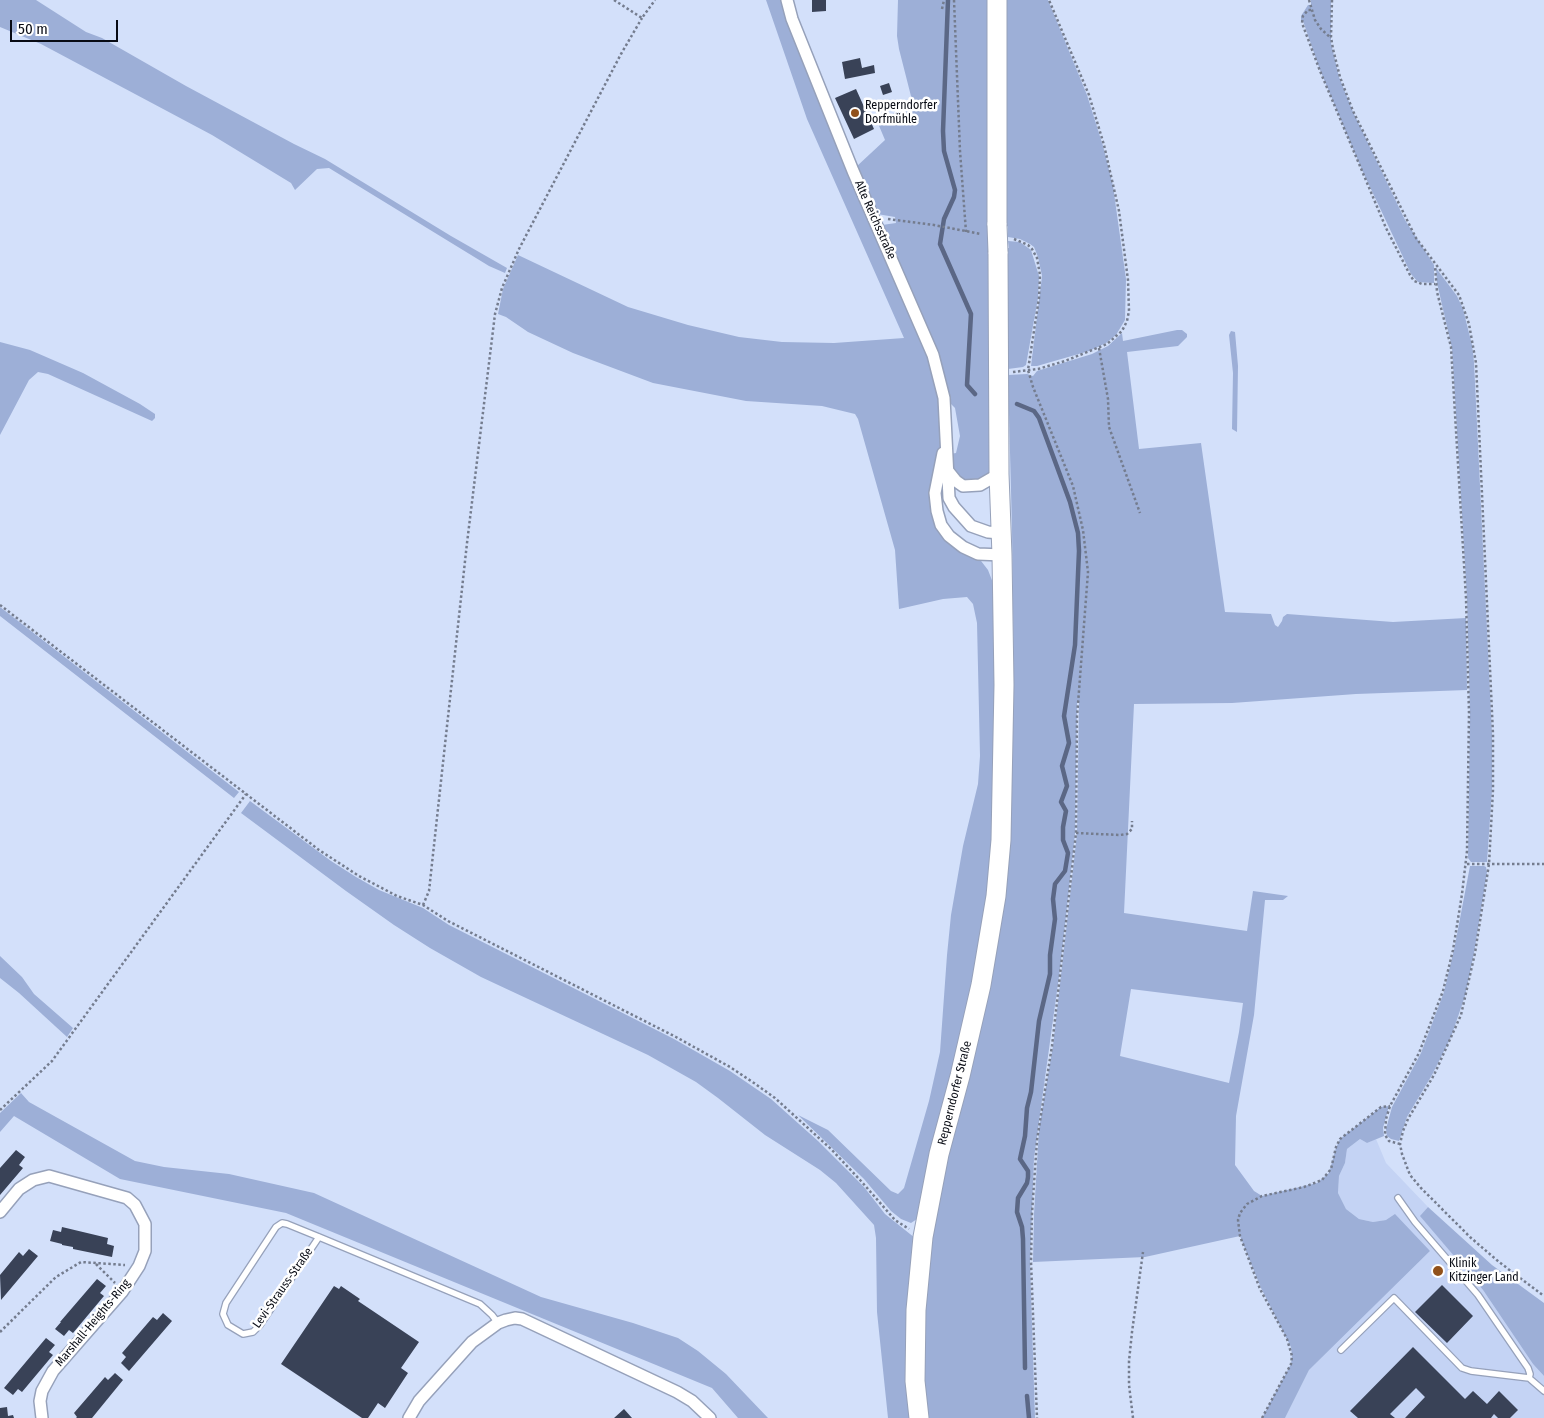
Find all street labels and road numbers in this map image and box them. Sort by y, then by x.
street label: Alte Reichsstraße [851,178,899,262]
street label: Repperndorfer Straße [935,1039,975,1147]
street label: Levi-Strauss-Straße [250,1245,316,1331]
street label: Marshall-Heights-Ring [52,1276,134,1370]

